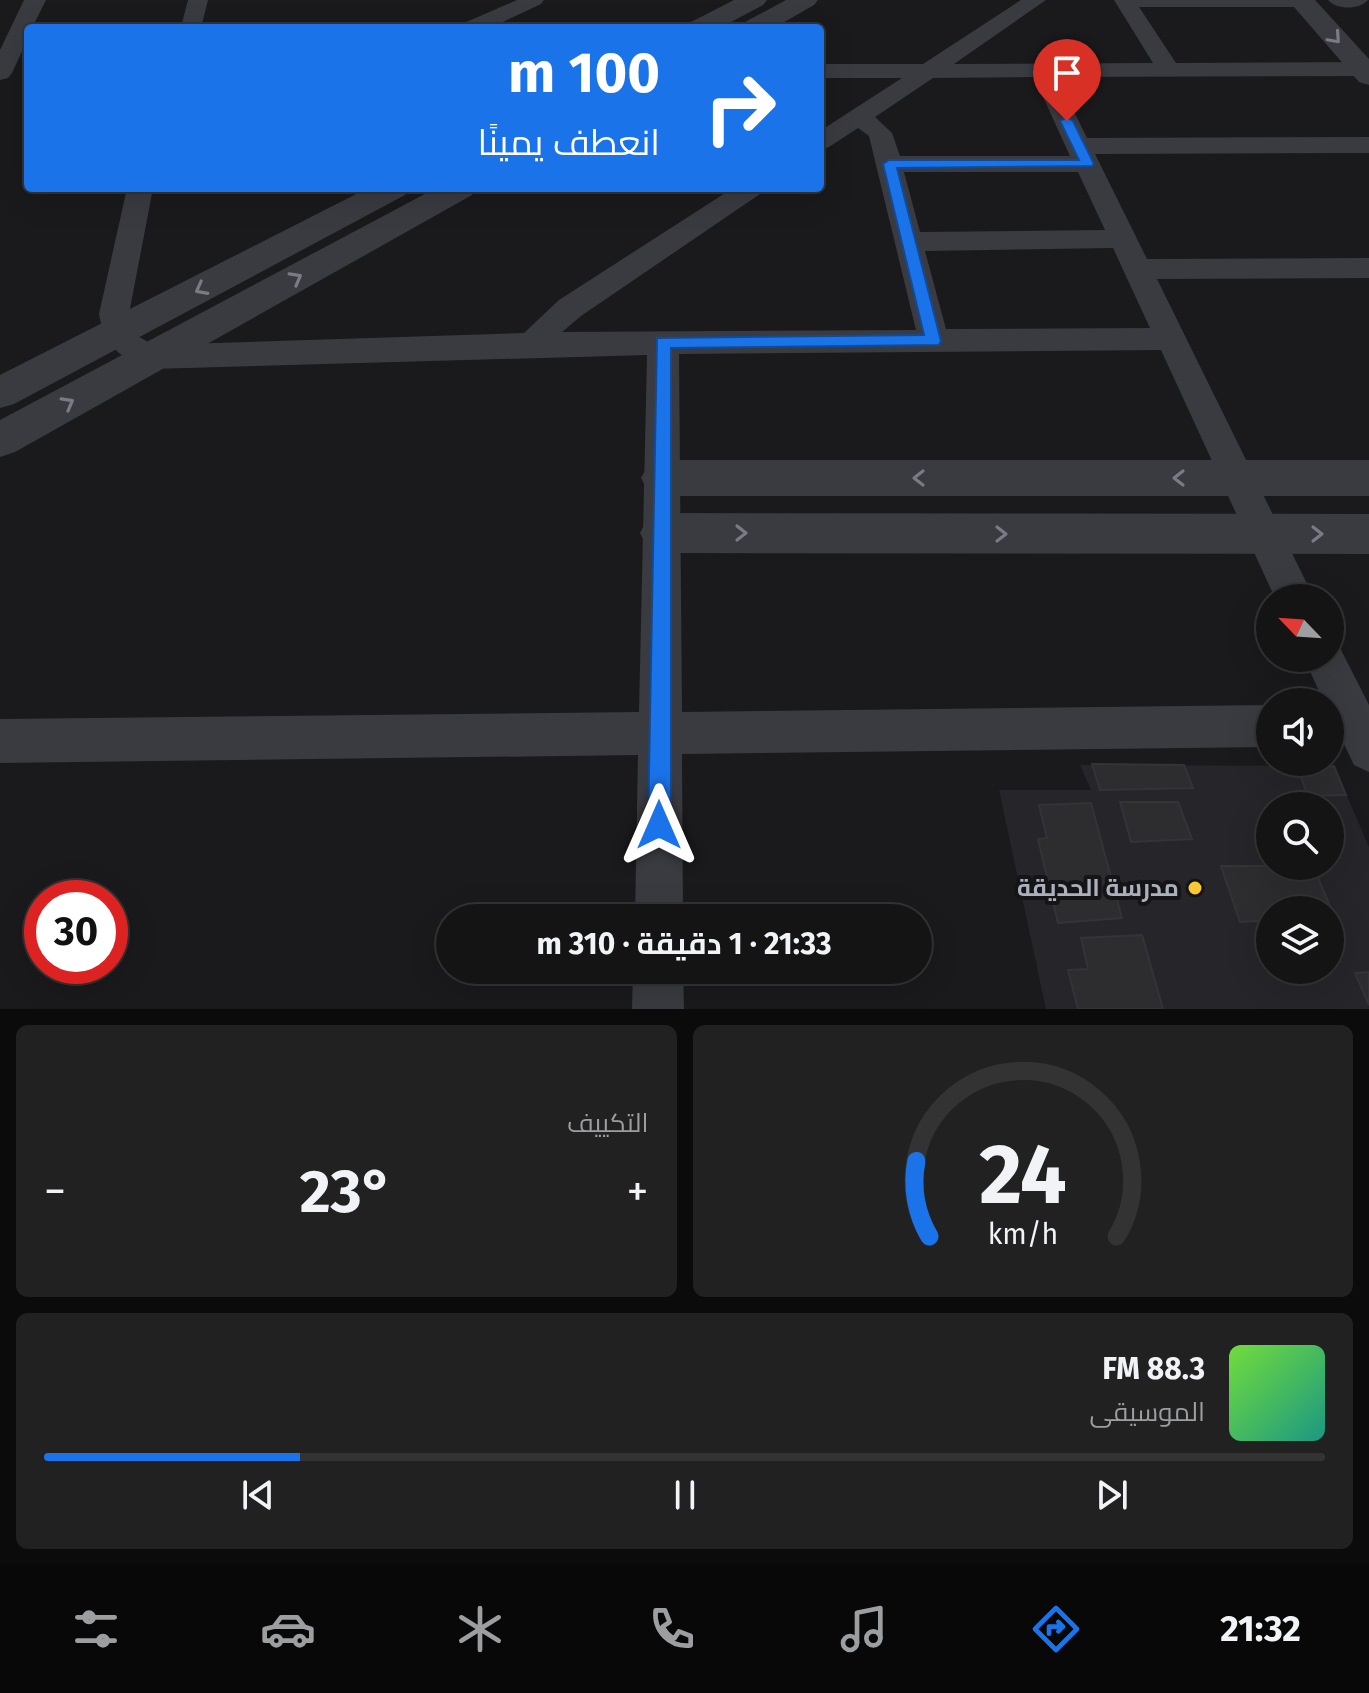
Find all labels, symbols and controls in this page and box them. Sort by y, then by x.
one-way arrow [1325,29,1340,44]
pin [1033,39,1101,121]
text: 100 m [508,40,660,107]
icon: arrive [1045,51,1089,95]
icon: right [688,56,792,160]
text: انعطف يمينًا [478,121,660,165]
one-way arrow [288,272,303,287]
one-way arrow [194,279,209,294]
one-way arrow [60,397,75,412]
one-way arrow [912,469,925,487]
one-way arrow [1172,469,1185,487]
one-way arrow [735,524,748,542]
one-way arrow [995,525,1008,543]
one-way arrow [1311,525,1324,543]
north arrow [1256,584,1344,672]
map controls [1256,584,1344,984]
button: sound [1256,688,1344,776]
position arrow [617,783,701,867]
button: search [1256,792,1344,880]
place label: مدرسة الحديقة [1017,874,1179,902]
marker: مدرسة الحديقة [1186,879,1204,897]
speed limit sign: 30 [24,880,128,984]
button: layers [1256,896,1344,984]
text: 21:33 · 1 دقيقة · 310 m [536,926,832,962]
text: التكييف [567,1108,649,1139]
text: 24 [979,1125,1067,1225]
text: 23° [300,1156,393,1228]
text: − [44,1165,66,1218]
text: + [627,1165,649,1218]
text: km/h [987,1217,1058,1252]
text: 88.3 FM [1102,1351,1205,1387]
text: الموسيقى [1090,1397,1205,1428]
icon: previous [236,1473,280,1517]
icon: pause [663,1473,707,1517]
icon: next [1090,1473,1134,1517]
icon: filters [68,1601,124,1657]
icon: car [260,1601,316,1657]
icon: climate [452,1601,508,1657]
icon: phone [644,1601,700,1657]
icon: music [836,1601,892,1657]
icon: directions [1028,1601,1084,1657]
text: 21:32 [1220,1607,1301,1651]

